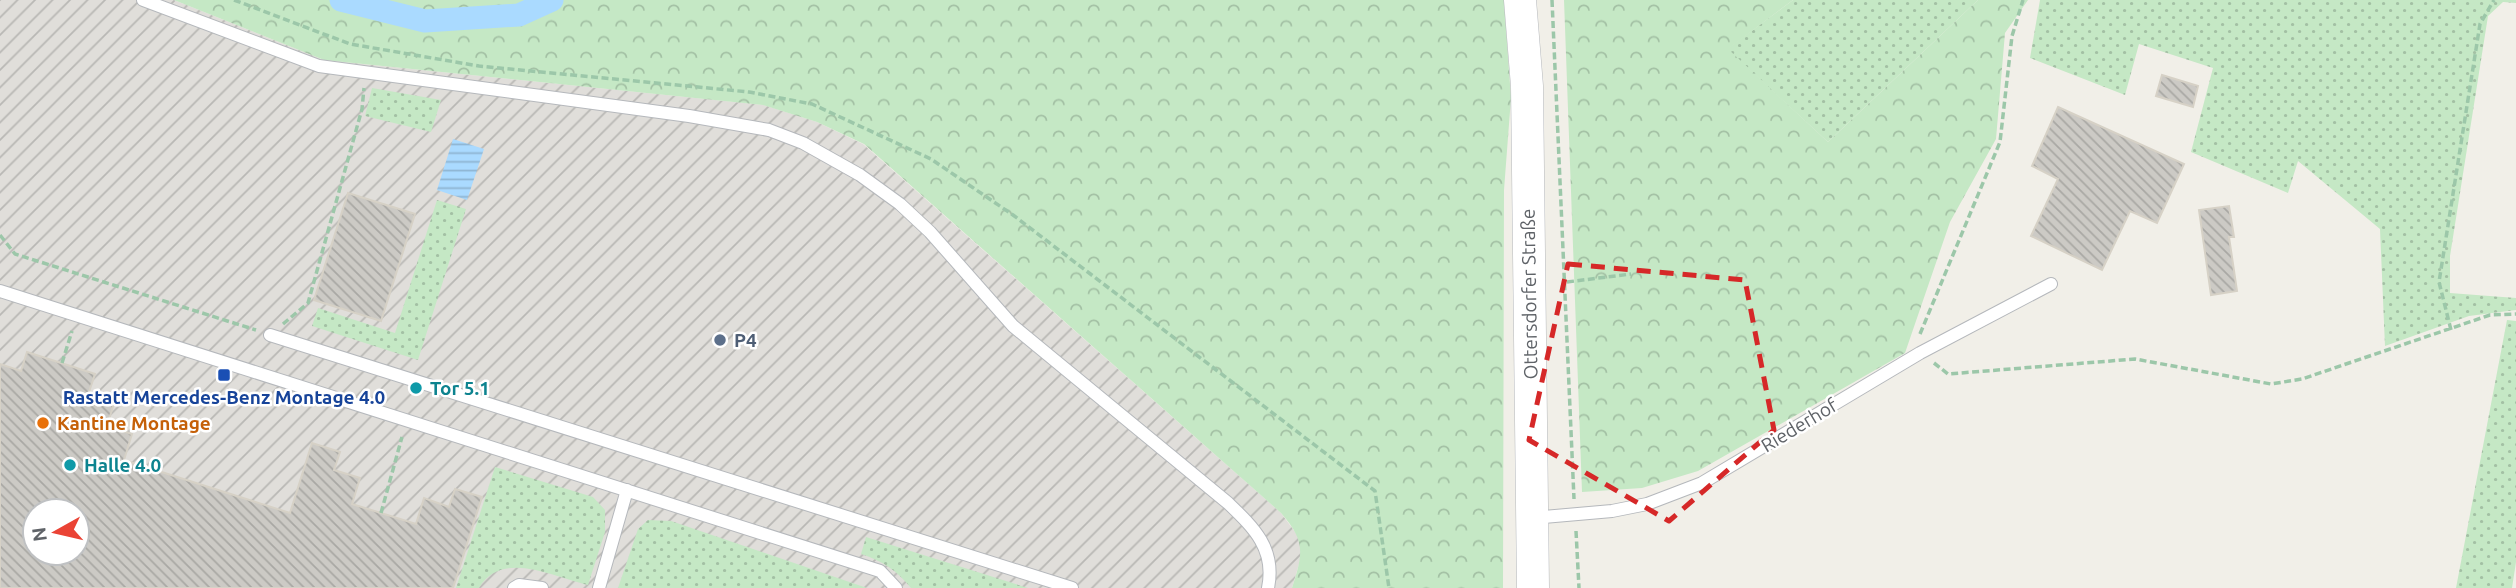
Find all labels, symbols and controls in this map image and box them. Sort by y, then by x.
street label: Ottersdorfer Straße [1517,209,1541,379]
place label: P4 [734,329,757,351]
marker: P4 [712,332,728,348]
marker: Rastatt Mercedes-Benz Montage 4.0 [216,367,232,383]
place label: Tor 5.1 [430,377,490,399]
marker: Tor 5.1 [408,380,424,396]
place label: Rastatt Mercedes-Benz Montage 4.0 [63,386,385,408]
street label: Riederhof [1757,393,1842,456]
place label: Kantine Montage [57,412,211,434]
marker: Kantine Montage [35,415,51,431]
place label: Halle 4.0 [84,454,161,476]
marker: Halle 4.0 [62,457,78,473]
north arrow [21,497,91,567]
text: N [27,526,51,543]

